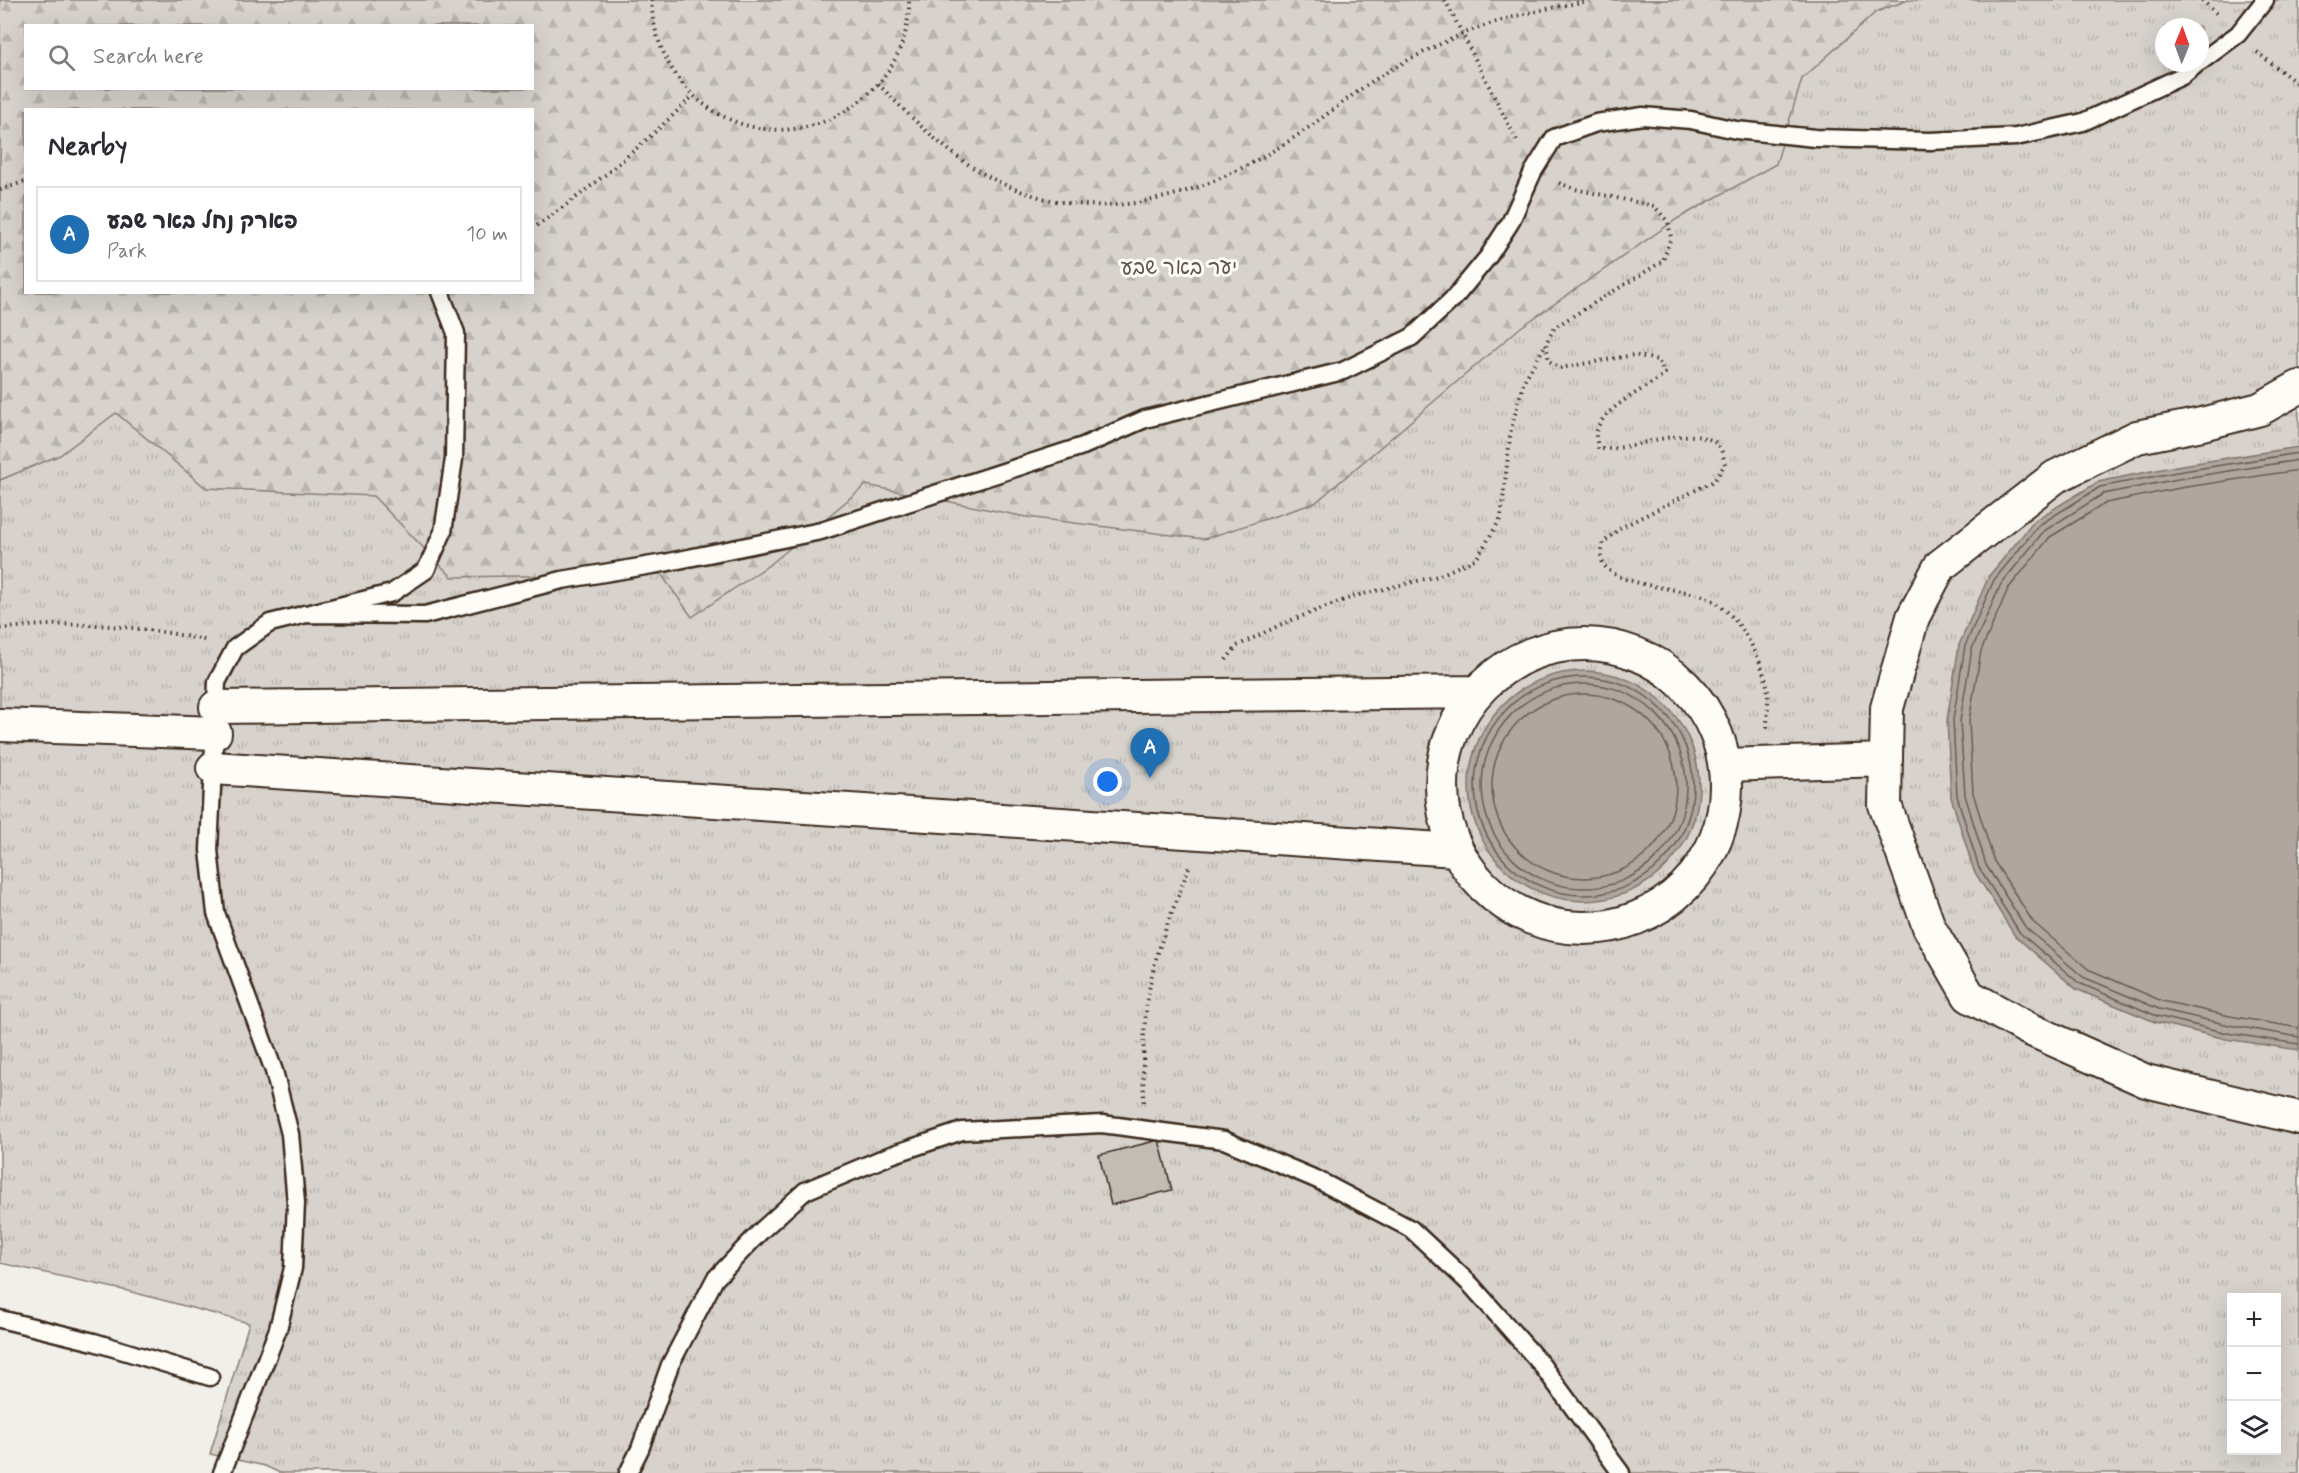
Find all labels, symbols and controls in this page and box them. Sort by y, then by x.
north arrow [2155,18,2209,72]
search box [24,24,534,90]
icon: search [45,41,78,74]
text: Search here [93,43,204,71]
text: Nearby [48,130,127,164]
text: פארק נחל באר שבע [107,208,298,236]
text: A [63,221,76,248]
text: 10 m [466,221,508,248]
text: Park [107,238,147,265]
park label: יער באר שבע [1121,254,1237,282]
pin: A [1130,728,1170,778]
your location [1093,767,1122,796]
map controls [2227,1293,2281,1455]
button: + [2227,1293,2281,1347]
button: − [2227,1347,2281,1401]
button: layers [2227,1401,2281,1455]

